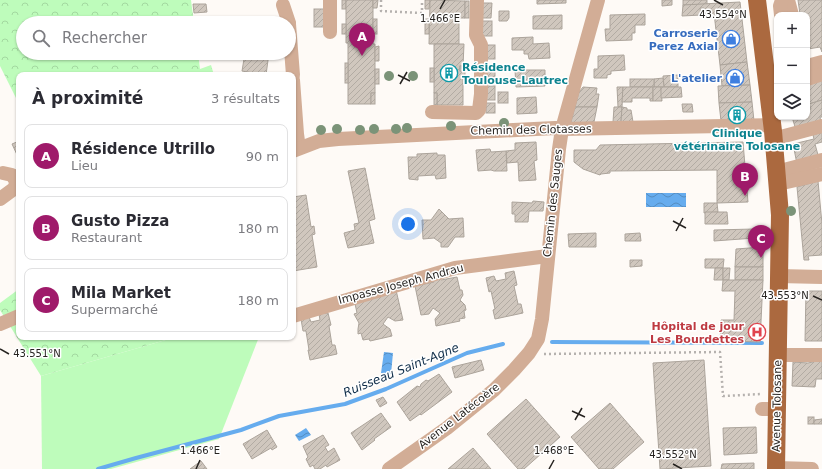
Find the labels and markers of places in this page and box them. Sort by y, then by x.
pin: A [349,23,375,56]
place label: Carroserie Perez Axial [649,27,718,53]
shop icon: Carroserie Perez Axial [721,29,741,49]
place label: Résidence Toulouse-Lautrec [462,61,568,87]
building icon: Résidence Toulouse-Lautrec [439,63,459,83]
shop icon: L'atelier [725,68,745,88]
place label: L'atelier [671,72,723,85]
building icon: Clinique vétérinaire Tolosane [727,105,747,125]
place label: Clinique vétérinaire Tolosane [674,127,800,153]
pin: B [732,163,758,196]
pin: C [748,225,774,258]
place label: Hôpital de jour Les Bourdettes [650,320,745,346]
hospital icon: Hôpital de jour Les Bourdettes [747,322,767,342]

